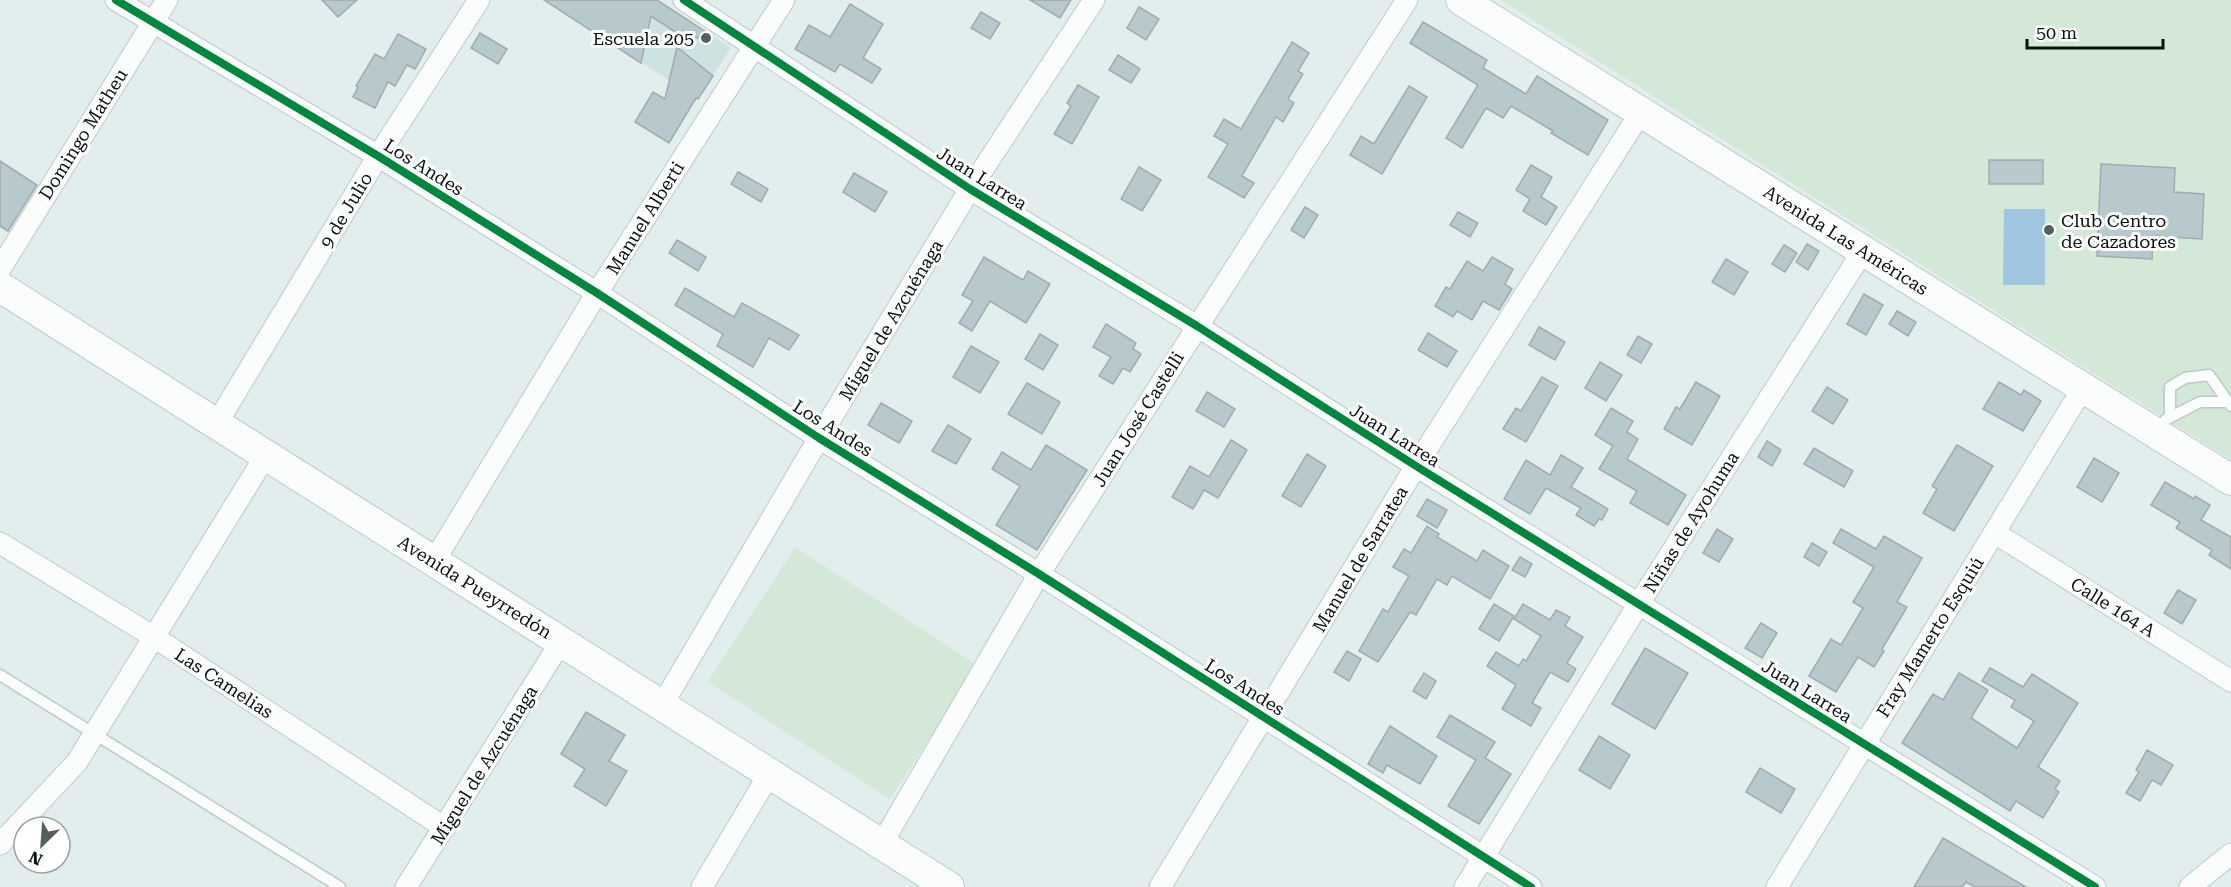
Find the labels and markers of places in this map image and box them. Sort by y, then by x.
place label: Escuela 205 [593,28,694,49]
marker: Escuela 205 [699,31,713,45]
place label: Club Centro de Cazadores [2061,210,2176,252]
marker: Club Centro de Cazadores [2042,223,2056,237]

